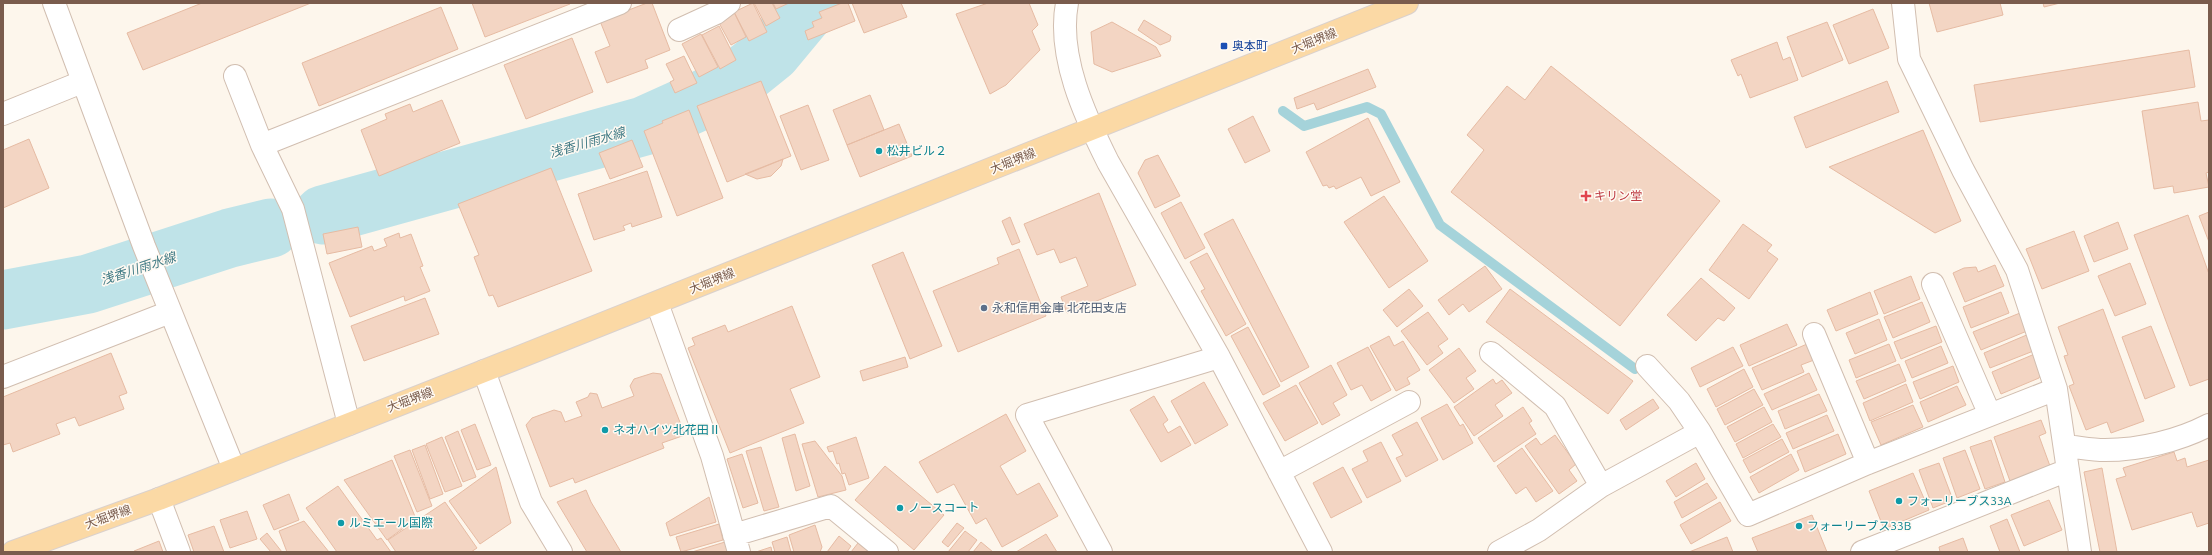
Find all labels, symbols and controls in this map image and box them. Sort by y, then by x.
street label: 大堀堺線 [1289,26,1339,56]
place label: 奥本町 [1232,39,1268,52]
marker: 奥本町 [1219,41,1229,51]
water label: 浅香川雨水線 [548,124,628,159]
place label: 松井ビル２ [887,144,947,157]
marker: 松井ビル２ [874,146,884,156]
street label: 大堀堺線 [988,146,1038,176]
place label: キリン堂 [1594,189,1642,202]
marker: キリン堂 [1581,191,1591,201]
water label: 浅香川雨水線 [99,249,179,287]
street label: 大堀堺線 [687,266,737,296]
place label: 永和信用金庫 北花田支店 [992,301,1127,314]
marker: 永和信用金庫 北花田支店 [979,303,989,313]
street label: 大堀堺線 [385,385,435,414]
place label: ネオハイツ北花田Ⅱ [613,423,721,436]
marker: ネオハイツ北花田Ⅱ [600,425,610,435]
place label: フォーリーブス33A [1907,494,2012,507]
marker: フォーリーブス33A [1894,496,1904,506]
place label: ノースコート [908,501,979,514]
street label: 大堀堺線 [83,502,133,531]
marker: ノースコート [895,503,905,513]
place label: ルミエール国際 [349,516,433,529]
marker: ルミエール国際 [336,518,346,528]
place label: フォーリーブス33B [1807,519,1911,532]
marker: フォーリーブス33B [1794,521,1804,531]

